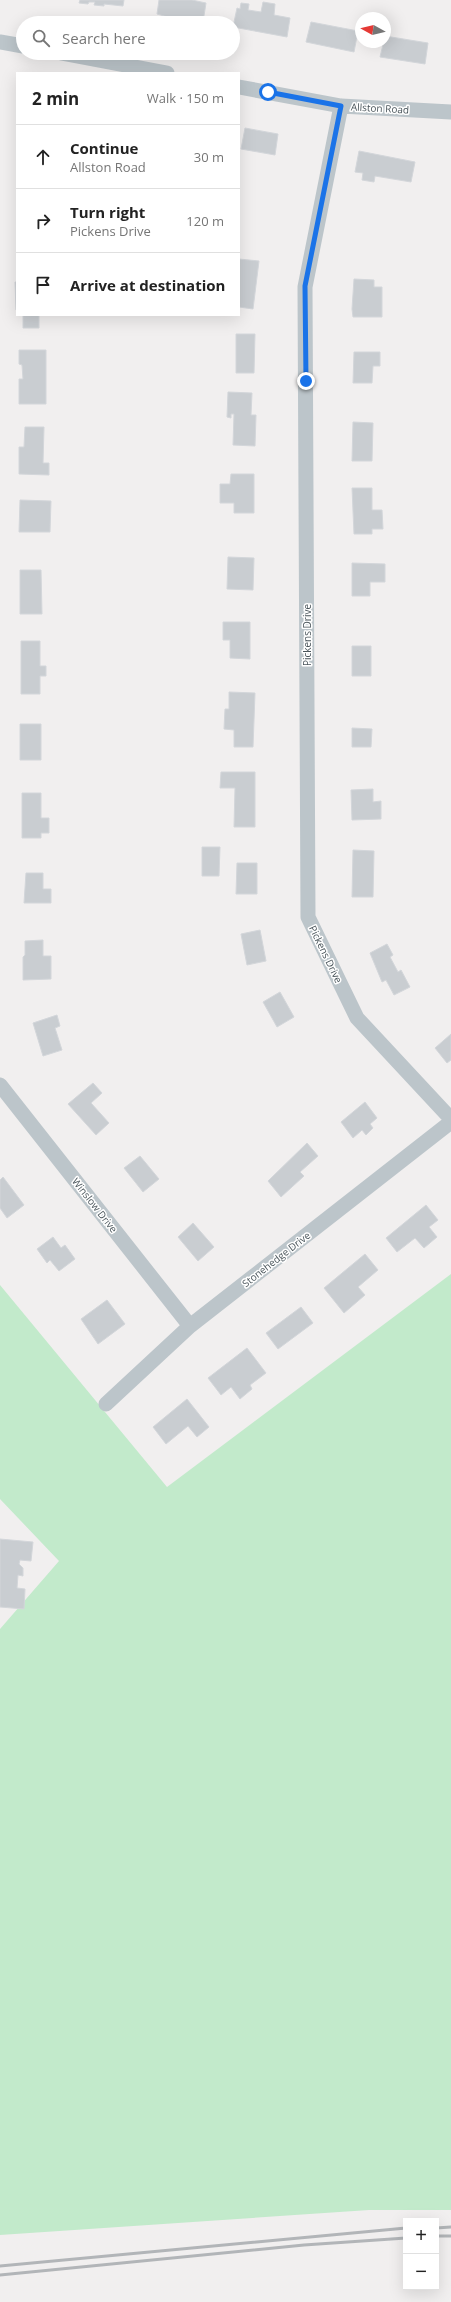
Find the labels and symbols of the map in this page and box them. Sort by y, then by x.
north arrow [355,12,391,48]
route start [259,83,277,101]
street label: Allston Road [351,99,409,117]
route end [297,372,315,390]
street label: Pickens Drive [300,604,314,666]
street label: Pickens Drive [306,923,346,985]
street label: Winslow Drive [69,1175,121,1236]
street label: Stonehedge Drive [239,1228,313,1290]

